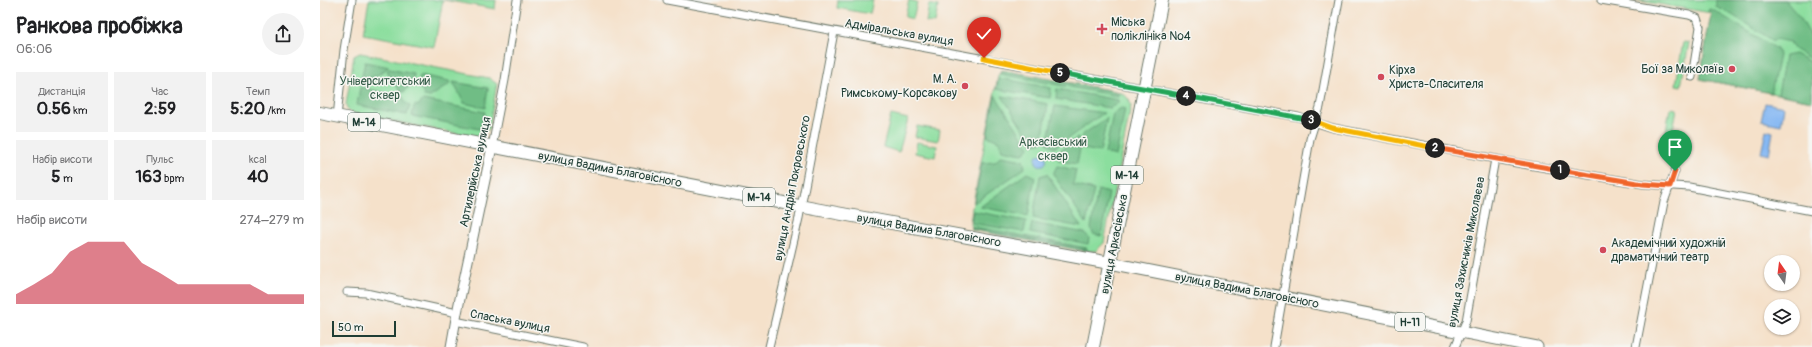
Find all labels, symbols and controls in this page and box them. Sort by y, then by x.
text: Ранкова пробіжка [16,12,183,40]
button: share [262,13,304,55]
place label: Міська поліклініка №4 [1111,15,1191,44]
street label: Адміральська вулиця [843,16,955,49]
pin [967,17,1001,58]
icon: check [973,23,995,45]
marker: Міська поліклініка №4 [1096,23,1108,35]
text: 06:06 [16,41,52,57]
place label: Бої за Миколаїв [1641,62,1724,77]
pin: 5 [1050,63,1070,83]
place label: Кірха Христа-Спасителя [1389,63,1484,92]
marker: Бої за Миколаїв [1727,64,1737,74]
text: 5 [1057,66,1063,79]
place label: М. А. Римському-Корсакову [841,72,957,101]
marker: Кірха Христа-Спасителя [1376,72,1386,82]
park label: Університетський сквер [339,74,431,103]
marker: М. А. Римському-Корсакову [960,81,970,91]
text: Дистанція [38,85,86,98]
text: Час [151,85,169,98]
text: Темп [246,85,270,98]
pin: 4 [1176,86,1196,106]
text: 4 [1183,89,1189,102]
text: 0.56 [36,98,71,119]
text: 2:59 [144,98,176,119]
text: 5:20 [230,98,265,119]
text: km [71,104,88,117]
text: /km [265,104,286,117]
pin: 3 [1301,110,1321,130]
road number: М-14 [348,113,380,131]
street label: вулиця Андрія Покровського [771,113,814,262]
text: 3 [1308,113,1314,126]
street label: Артилерійська вулиця [456,115,495,229]
pin [1658,130,1692,171]
park label: Аркасівський сквер [1019,135,1087,164]
icon: arrive [1664,136,1686,158]
pin: 2 [1425,138,1445,158]
text: 2 [1432,141,1438,154]
street label: вулиця Вадима Благовісного [537,148,684,191]
text: Набір висоти [32,153,92,166]
text: Пульс [146,153,174,166]
text: kcal [249,153,267,166]
pin: 1 [1550,160,1570,180]
text: 1 [1558,163,1562,176]
text: 5 [51,166,61,187]
text: 163 [136,166,162,187]
text: 40 [247,166,269,187]
road number: М-14 [1111,166,1143,184]
text: m [61,172,73,185]
text: bpm [162,172,184,185]
street label: вулиця Захисників Миколаєва [1445,175,1489,329]
road number: М-14 [743,188,775,206]
street label: вулиця Аркасівська [1097,193,1132,295]
street label: вулиця Вадима Благовісного [856,210,1003,251]
text: Набір висоти [16,212,87,228]
text: 274–279 m [239,212,304,228]
place label: Академічний художній драматичний театр [1611,236,1726,265]
marker: Академічний художній драматичний театр [1598,245,1608,255]
north arrow [1764,255,1800,291]
map controls [1764,255,1800,335]
street label: вулиця Вадима Благовісного [1174,269,1321,312]
button: layers [1764,299,1800,335]
street label: Спаська вулиця [469,306,551,337]
road number: Н-11 [1395,313,1425,331]
scale bar [332,319,396,338]
text: 50 m [338,321,364,334]

